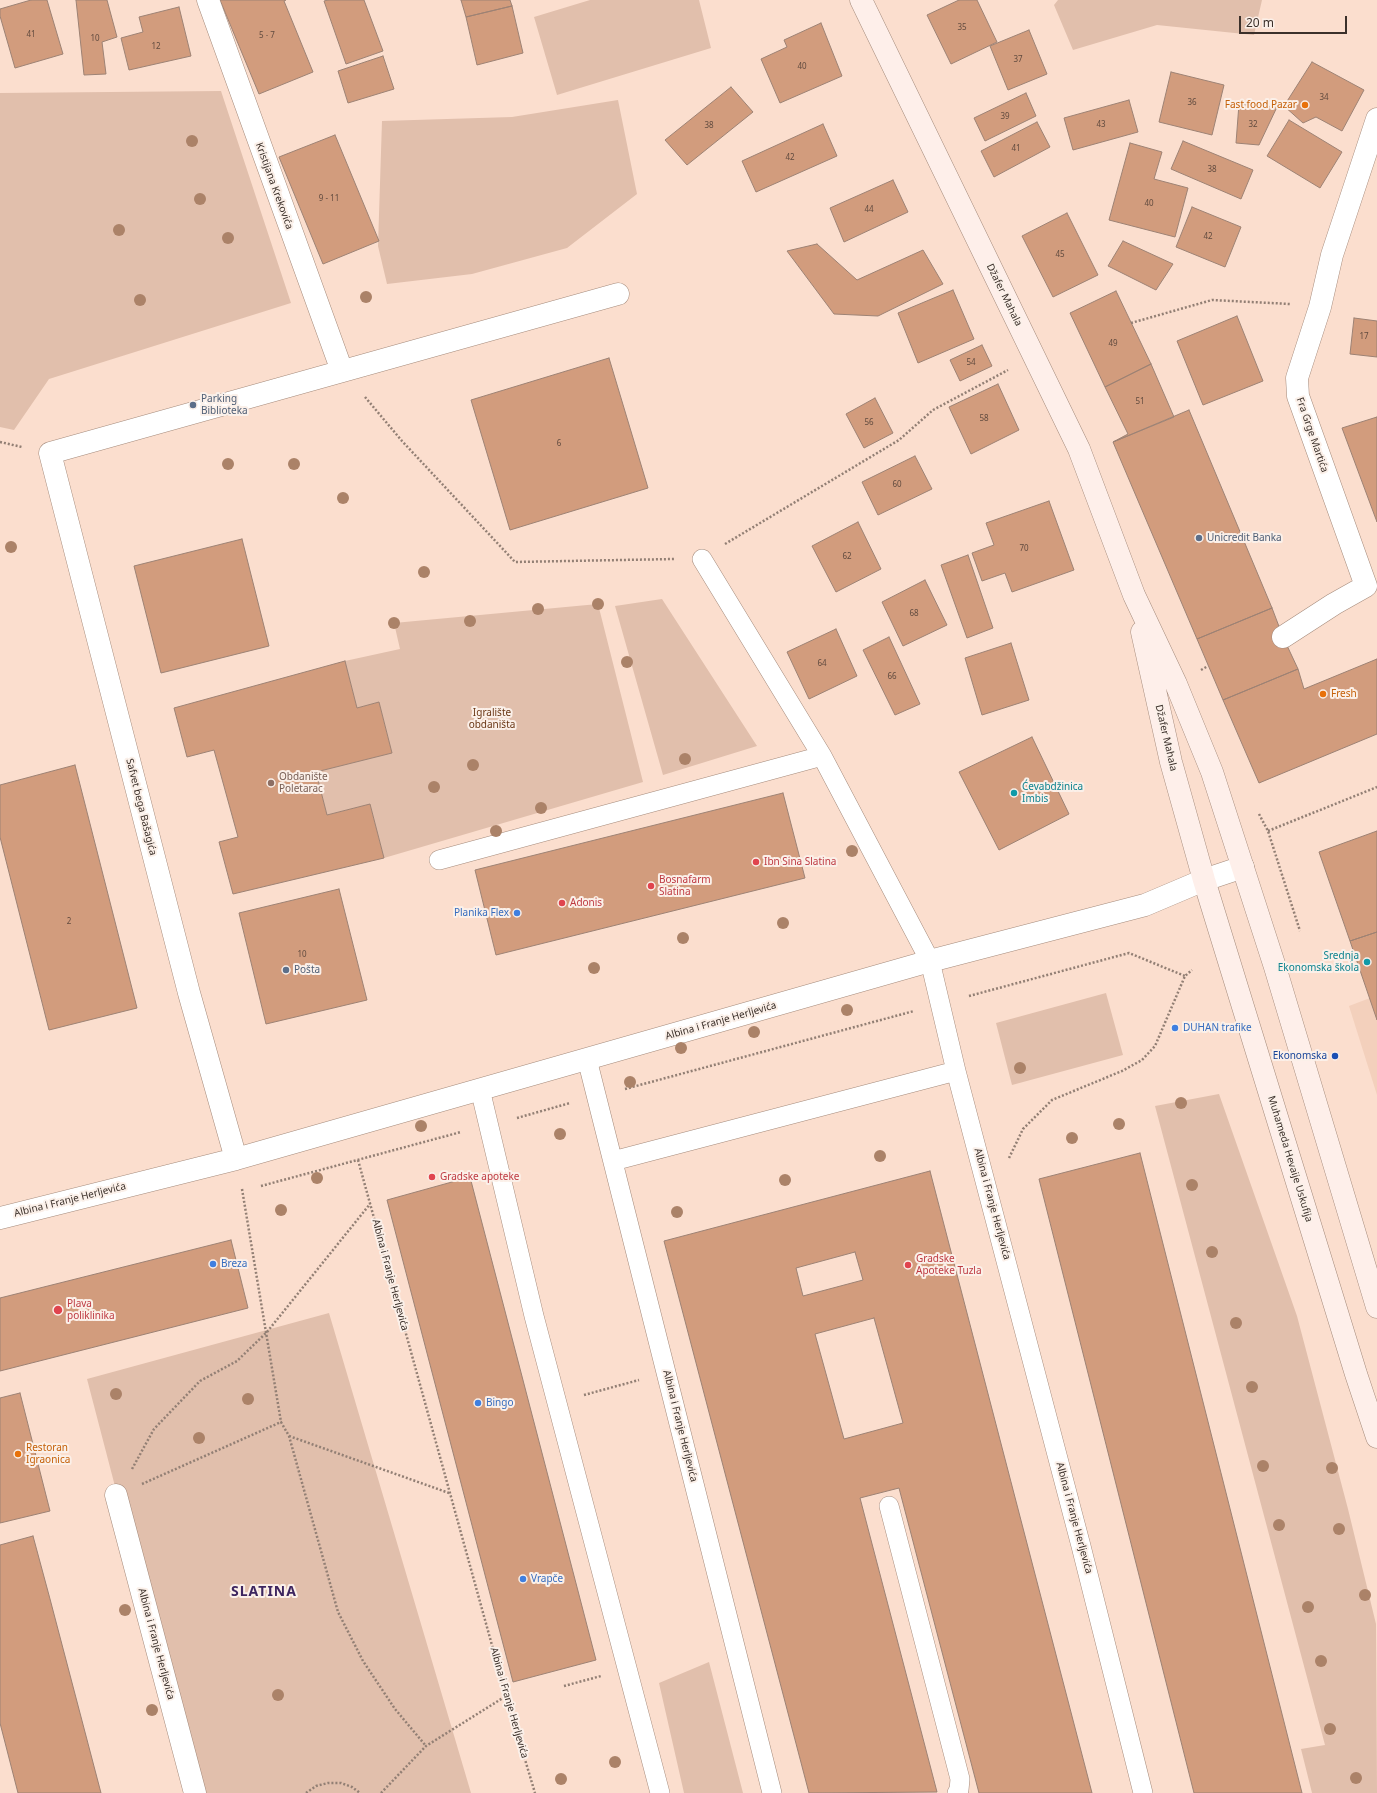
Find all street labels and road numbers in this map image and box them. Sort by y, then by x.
street label: Kristijana Krekovića [253,141,295,231]
street label: Džafer Mahala [984,262,1024,328]
street label: Fra Grge Martića [1294,396,1330,474]
street label: Džafer Mahala [1152,703,1180,773]
street label: Safvet bega Bašagića [123,757,159,857]
street label: Albina i Franje Herljevića [664,999,778,1043]
street label: Muhameda Hevaije Uskufija [1265,1095,1315,1223]
street label: Albina i Franje Herljevića [971,1147,1013,1261]
street label: Albina i Franje Herljevića [13,1180,127,1220]
street label: Albina i Franje Herljevića [369,1218,411,1332]
street label: Albina i Franje Herljevića [660,1369,700,1483]
street label: Albina i Franje Herljevića [1053,1461,1095,1575]
street label: Albina i Franje Herljevića [135,1587,177,1701]
street label: Albina i Franje Herljevića [487,1646,531,1760]

